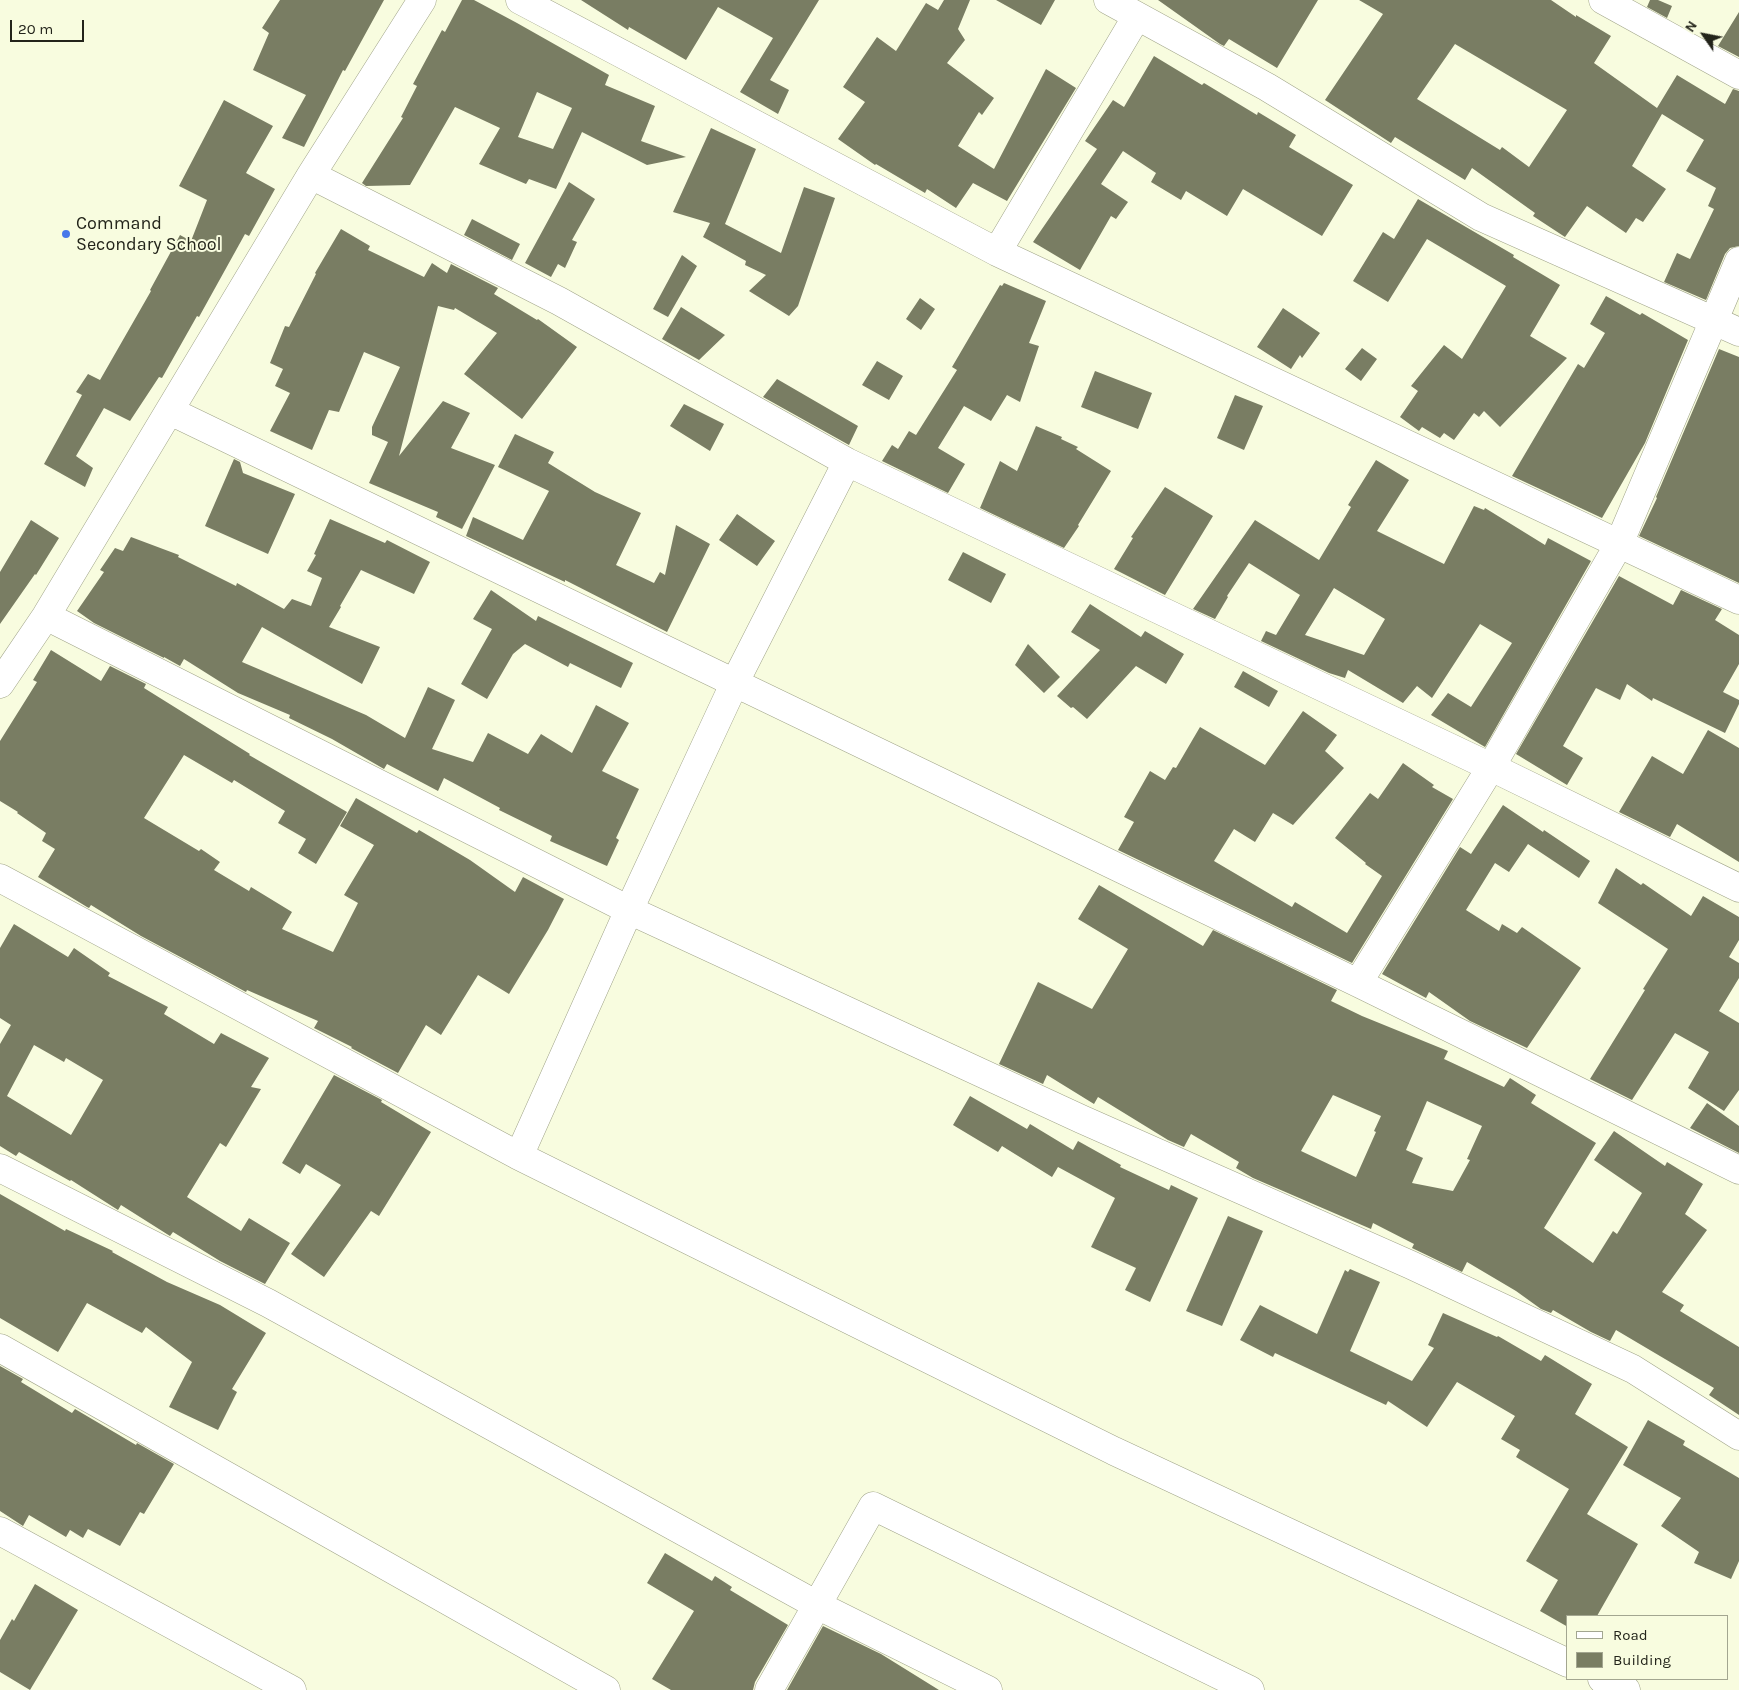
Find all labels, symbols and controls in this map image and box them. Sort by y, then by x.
scale bar [12,10,86,42]
north arrow [1679,10,1729,60]
text: N [1681,18,1701,35]
text: 20 m [18,20,53,38]
place label: Command Secondary School [76,213,222,255]
marker: Command Secondary School [60,228,72,240]
legend [1566,1615,1729,1680]
text: Road [1613,1626,1648,1644]
text: Building [1613,1651,1671,1669]

